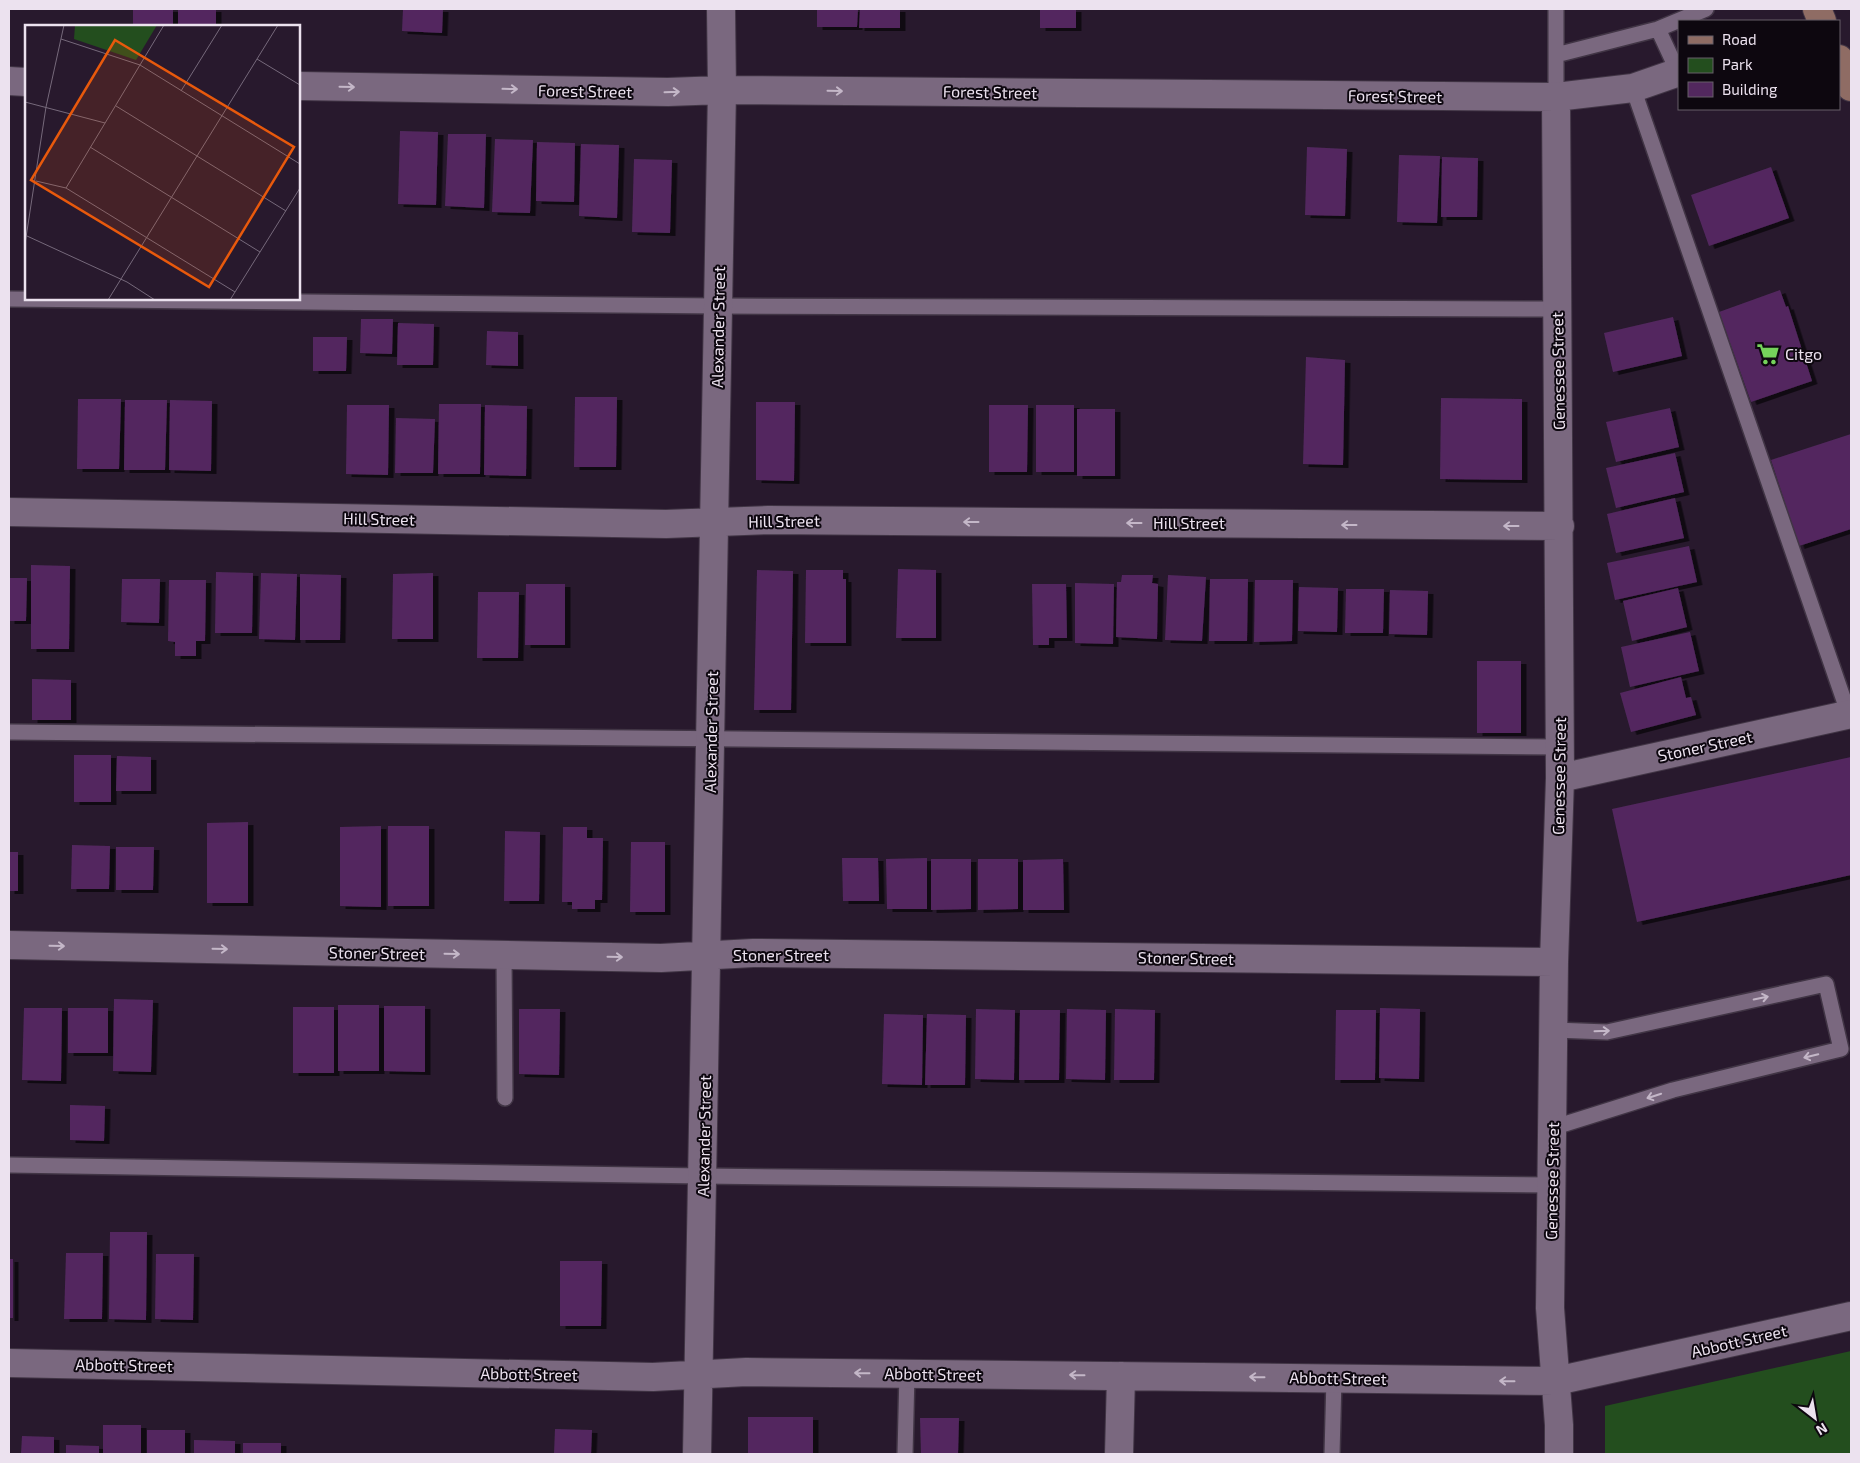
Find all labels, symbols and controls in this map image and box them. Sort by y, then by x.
legend [1678,20,1840,110]
inset map [25,25,300,300]
text: Road [1722,30,1757,48]
text: Park [1722,55,1753,73]
street label: Forest Street [538,80,632,101]
text: Building [1722,80,1778,98]
street label: Forest Street [943,81,1037,102]
one-way arrow [339,82,355,92]
one-way arrow [502,84,518,94]
street label: Forest Street [1348,85,1442,106]
one-way arrow [826,86,843,96]
one-way arrow [664,87,680,96]
street label: Alexander Street [707,266,728,388]
street label: Genessee Street [1547,312,1568,430]
supermarket icon: Citgo [1755,341,1781,367]
place label: Citgo [1785,344,1822,363]
street label: Hill Street [343,508,415,529]
street label: Hill Street [748,510,820,531]
street label: Hill Street [1153,513,1225,532]
one-way arrow [963,517,979,526]
one-way arrow [1126,518,1142,528]
one-way arrow [1341,520,1357,530]
one-way arrow [1503,521,1520,531]
street label: Alexander Street [700,671,721,793]
street label: Genessee Street [1548,717,1569,835]
street label: Stoner Street [1656,726,1754,765]
one-way arrow [49,941,65,951]
street label: Stoner Street [329,942,425,963]
one-way arrow [212,945,228,954]
street label: Stoner Street [733,945,829,964]
street label: Stoner Street [1138,947,1234,968]
one-way arrow [444,949,460,959]
one-way arrow [606,952,623,962]
one-way arrow [1753,993,1769,1002]
one-way arrow [1594,1026,1610,1036]
one-way arrow [1804,1052,1820,1061]
street label: Alexander Street [693,1075,714,1197]
one-way arrow [1647,1092,1662,1101]
street label: Genessee Street [1541,1122,1562,1240]
street label: Abbott Street [1689,1320,1789,1361]
street label: Abbott Street [75,1354,173,1375]
street label: Abbott Street [480,1363,578,1384]
street label: Abbott Street [884,1363,982,1384]
street label: Abbott Street [1289,1367,1387,1388]
one-way arrow [855,1368,871,1378]
one-way arrow [1070,1370,1086,1380]
one-way arrow [1250,1372,1266,1382]
one-way arrow [1500,1376,1516,1386]
north arrow [1790,1393,1840,1443]
text: N [1813,1420,1831,1439]

